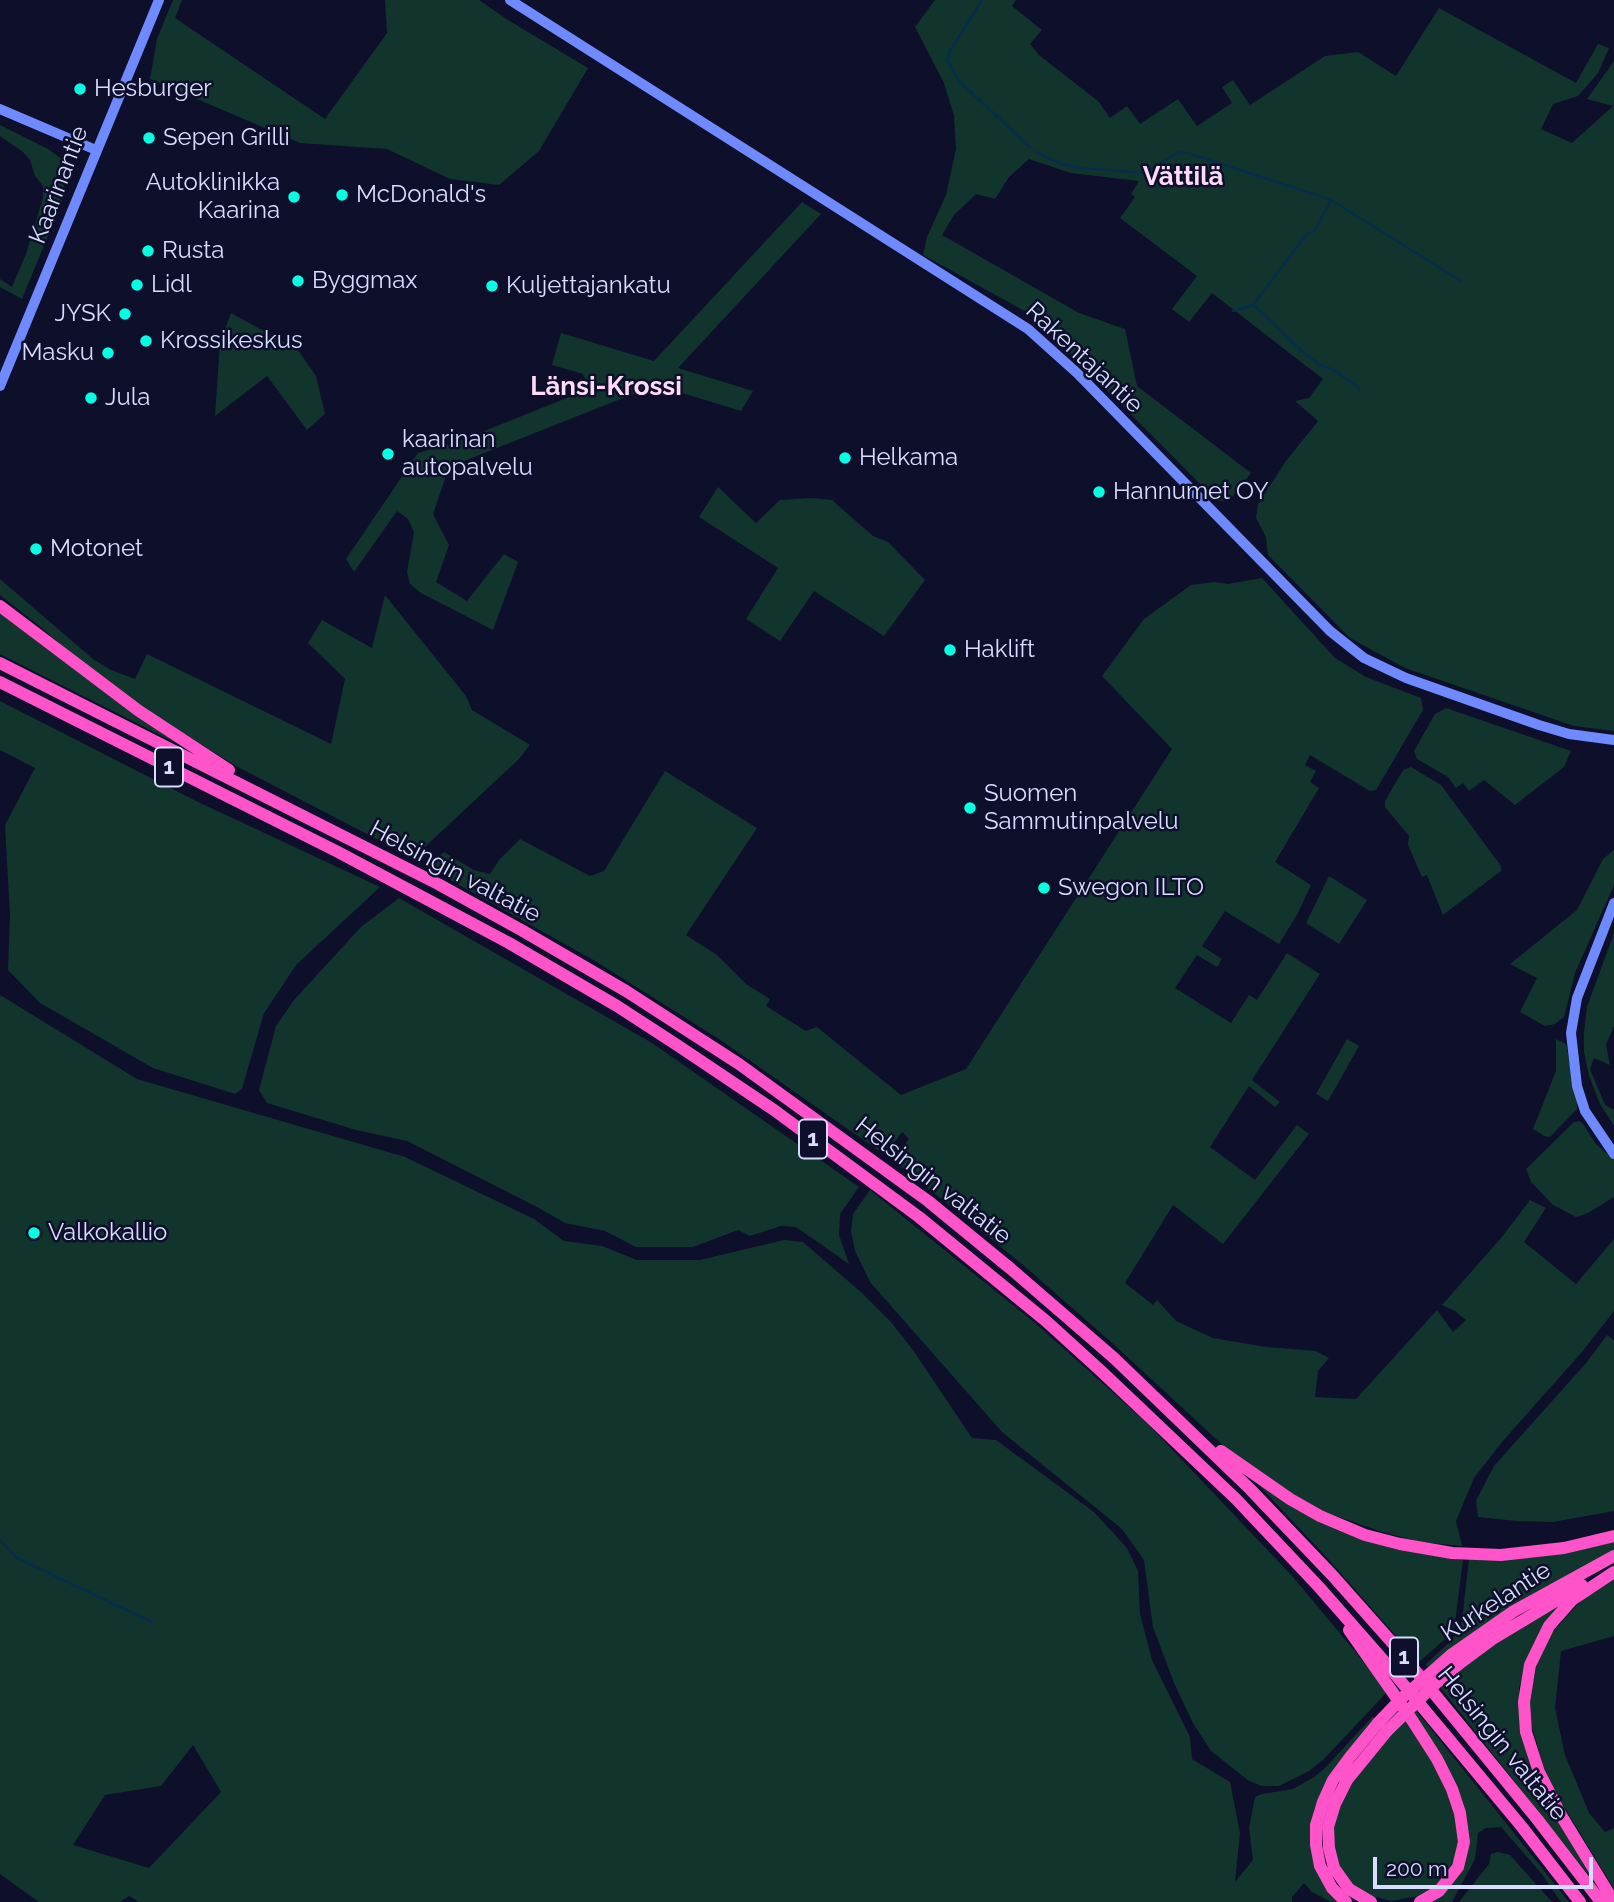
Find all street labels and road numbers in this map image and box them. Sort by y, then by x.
street label: Kaarinantie [23,122,95,248]
street label: Rakentajantie [1020,297,1148,419]
road number: 1 [155,748,183,786]
street label: Helsingin valtatie [365,815,545,929]
street label: Helsingin valtatie [849,1111,1017,1251]
road number: 1 [799,1120,827,1158]
street label: Kurkelantie [1436,1556,1556,1648]
road number: 1 [1390,1638,1418,1676]
street label: Helsingin valtatie [1431,1661,1573,1827]

